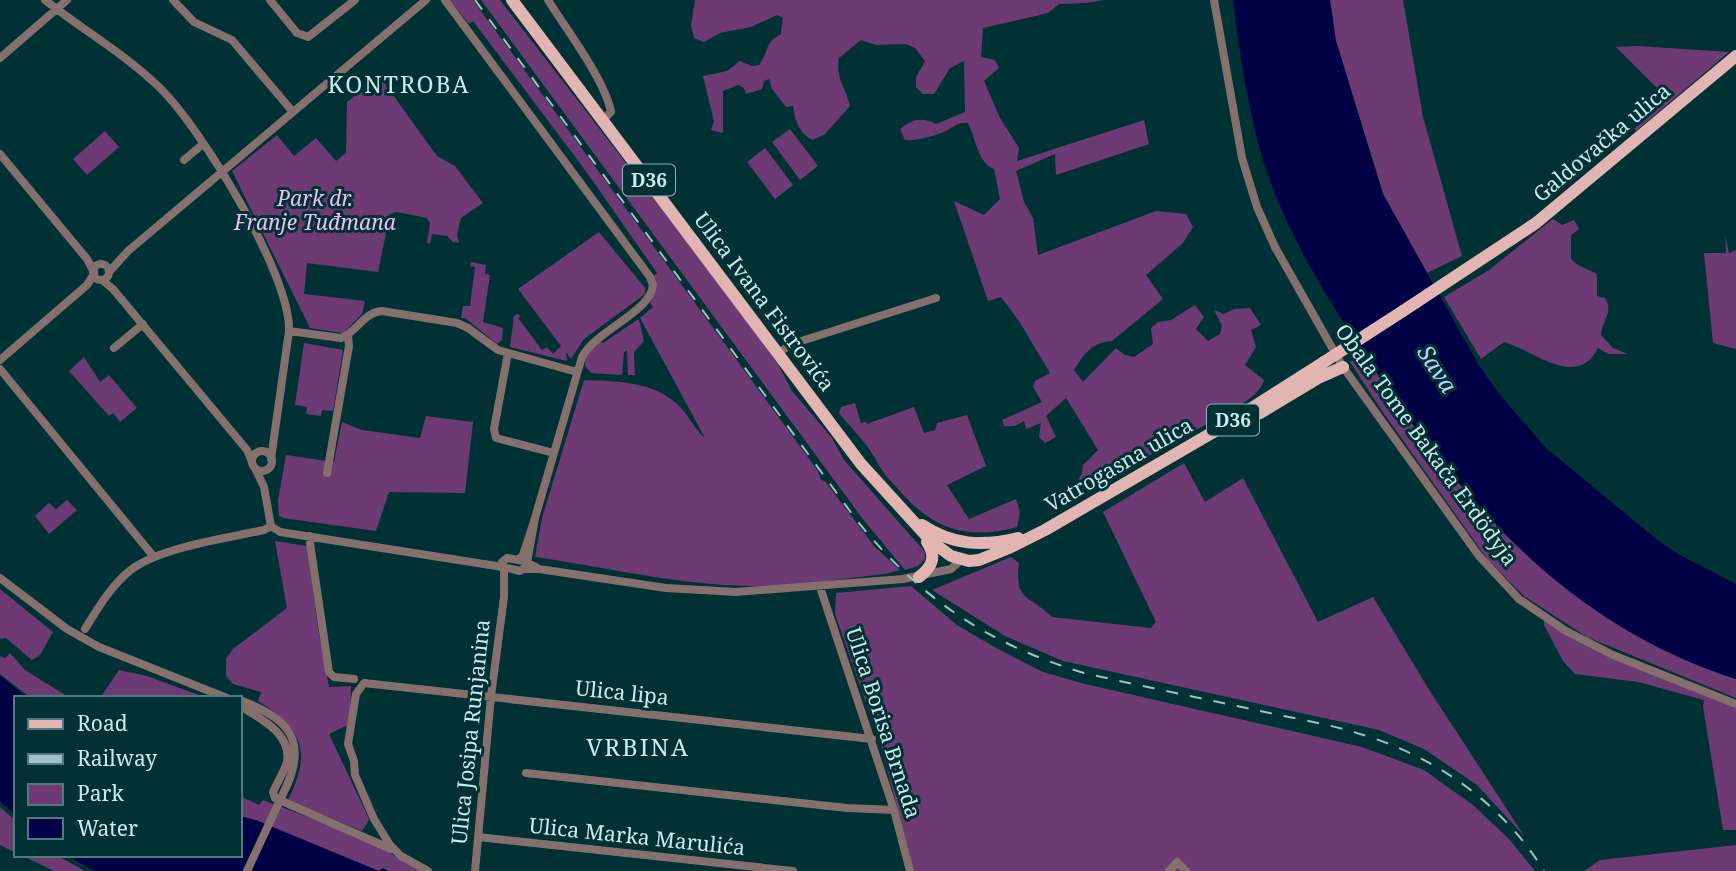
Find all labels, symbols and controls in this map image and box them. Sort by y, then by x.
district label: KONTROBA [328,68,470,100]
street label: Galdovačka ulica [1527,77,1676,208]
road number: D36 [623,164,675,196]
park label: Park dr. Franje Tuđmana [233,184,397,236]
street label: Ulica Ivana Fistrovića [688,206,841,397]
street label: Obala Tome Bakača Erdödyja [1329,318,1524,571]
water label: Sava [1410,338,1466,399]
road number: D36 [1207,404,1259,436]
street label: Vatrogasna ulica [1039,410,1198,518]
street label: Ulica Josipa Runjanina [444,618,496,846]
street label: Ulica Borisa Brnada [840,624,928,822]
street label: Ulica lipa [574,673,670,711]
legend [14,696,242,857]
text: Road [77,709,128,737]
district label: VRBINA [586,730,690,763]
text: Railway [77,744,157,772]
text: Park [77,779,124,807]
street label: Ulica Marka Marulića [528,811,746,861]
text: Water [77,814,138,842]

